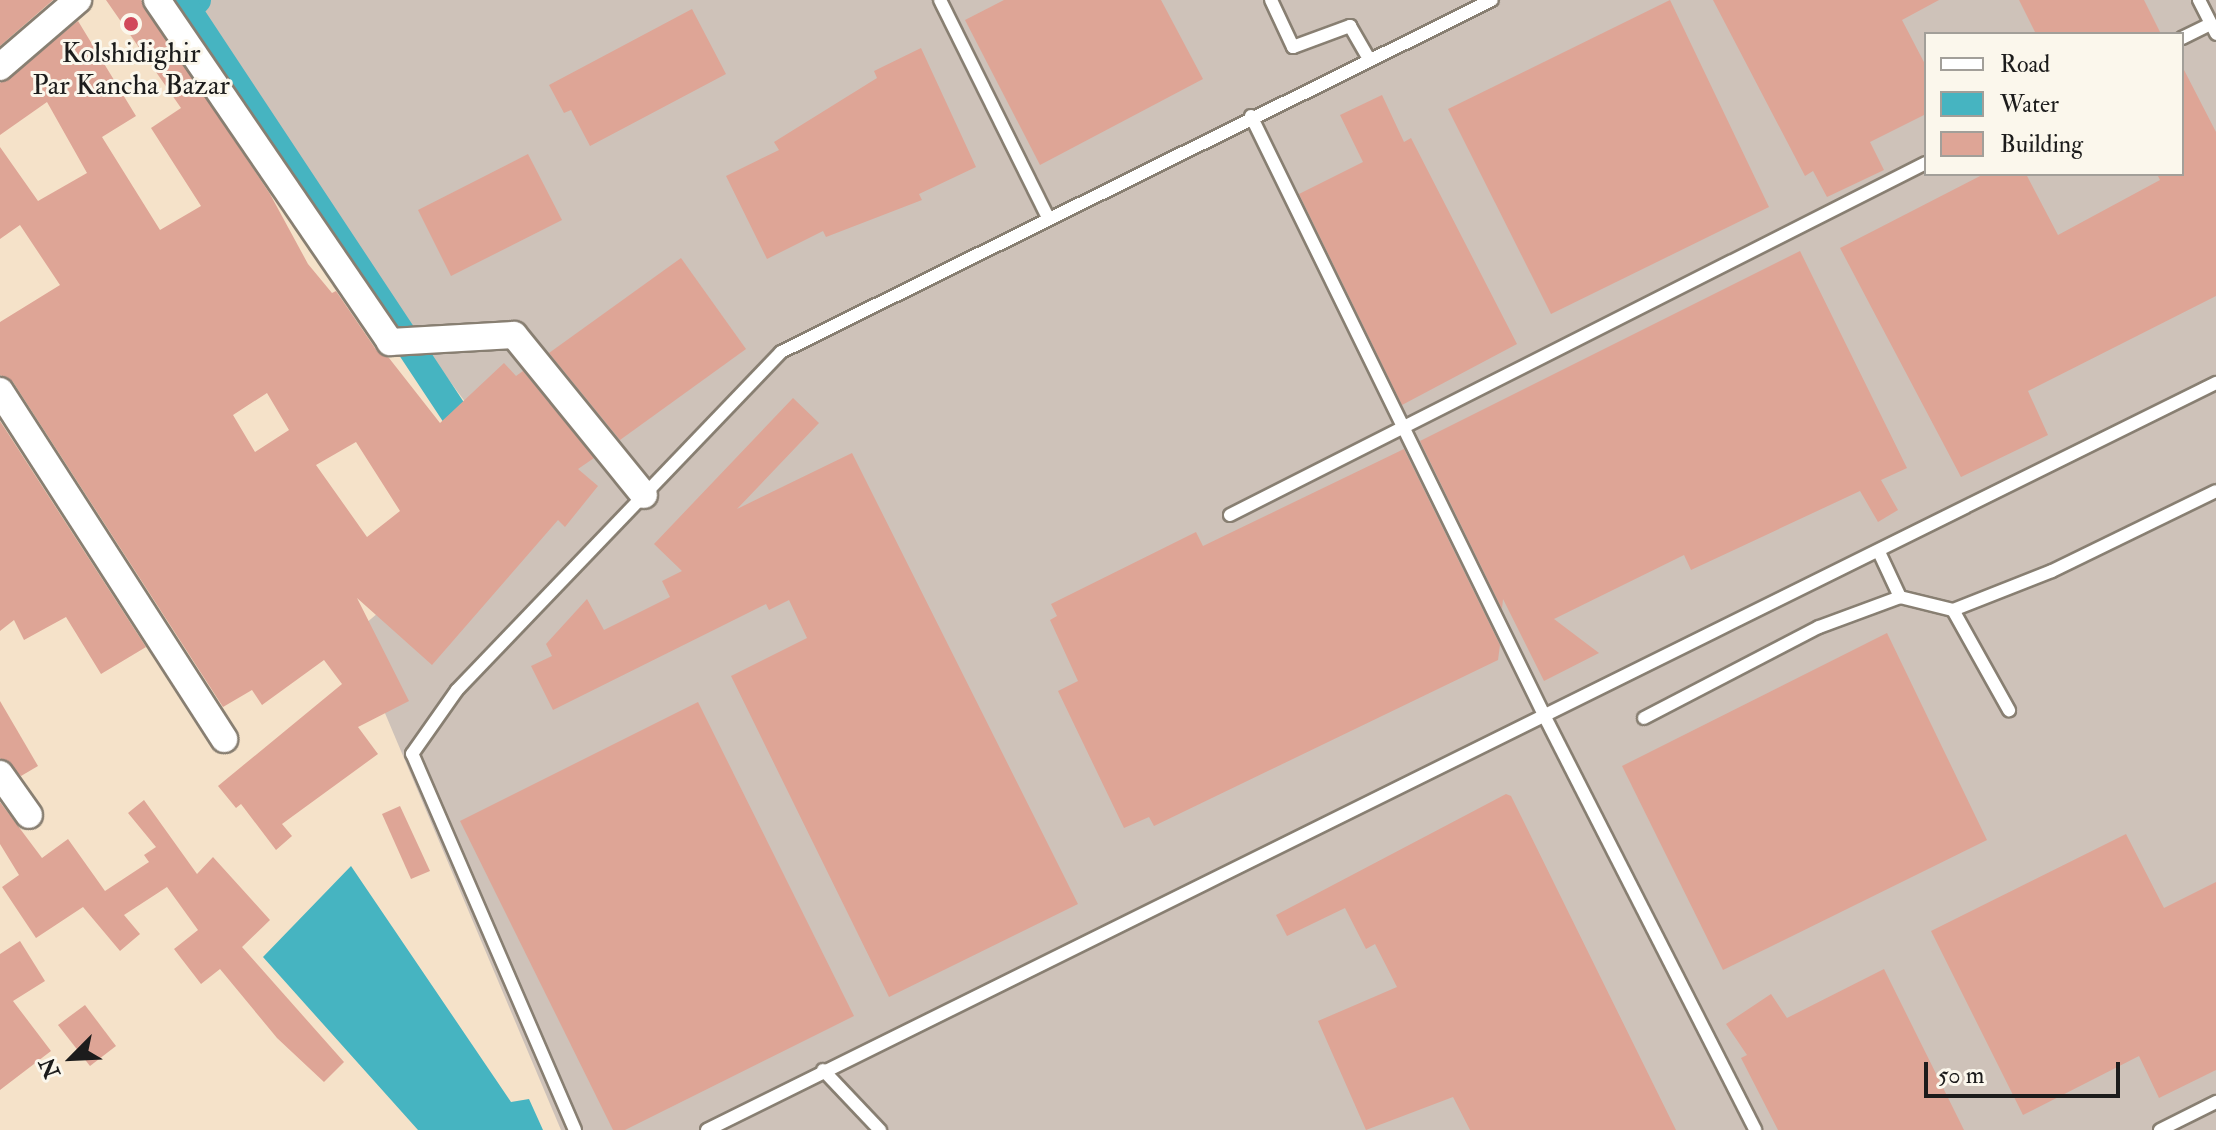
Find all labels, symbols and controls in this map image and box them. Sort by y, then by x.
marker: Kolshidighir Par Kancha Bazar [122,15,140,33]
legend [1924,32,2184,176]
place label: Kolshidighir Par Kancha Bazar [32,37,230,103]
text: Road [2000,49,2050,80]
text: Water [2000,89,2059,120]
text: Building [2000,129,2083,160]
north arrow [32,1018,112,1098]
scale bar [1928,1046,2124,1096]
text: N [33,1053,67,1082]
text: 50 m [1938,1060,1984,1091]

